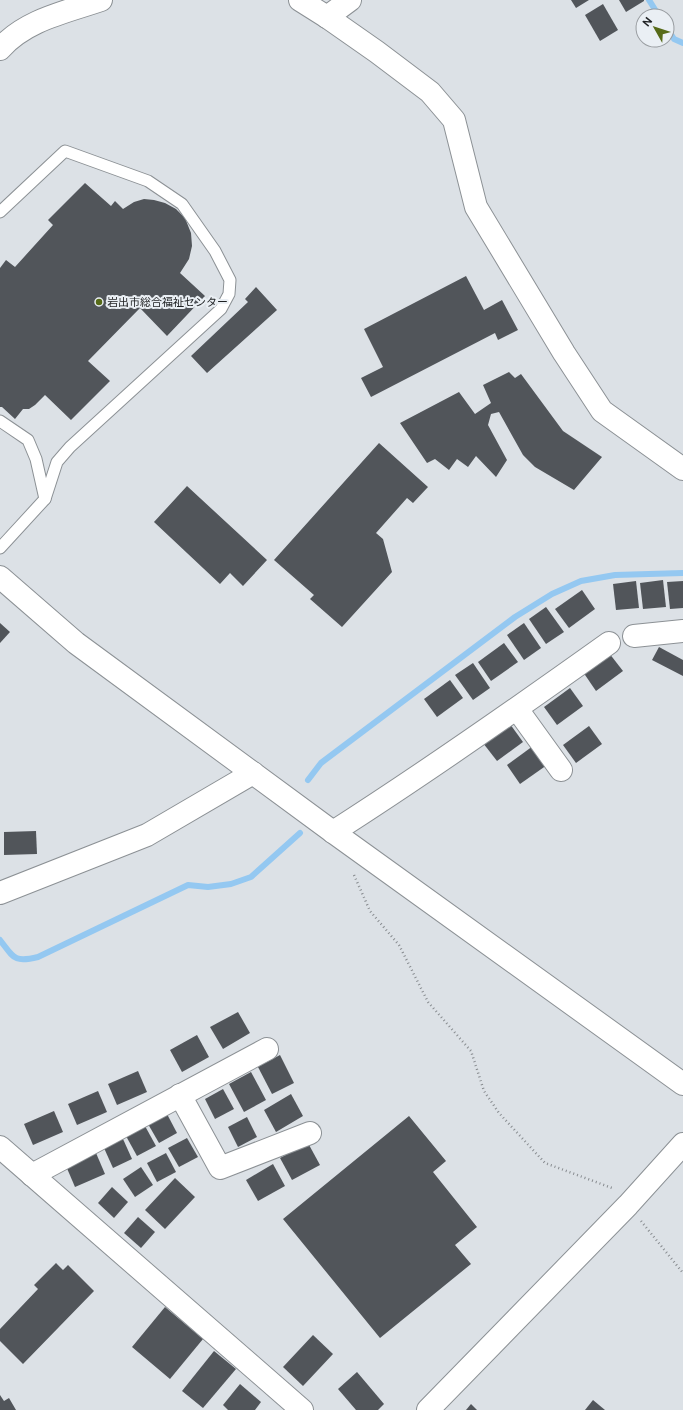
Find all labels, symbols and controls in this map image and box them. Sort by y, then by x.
north arrow [635,8,675,48]
text: N [639,14,655,29]
place label: 岩出市総合福祉センター [107,295,228,309]
marker: 岩出市総合福祉センター [94,297,104,307]

